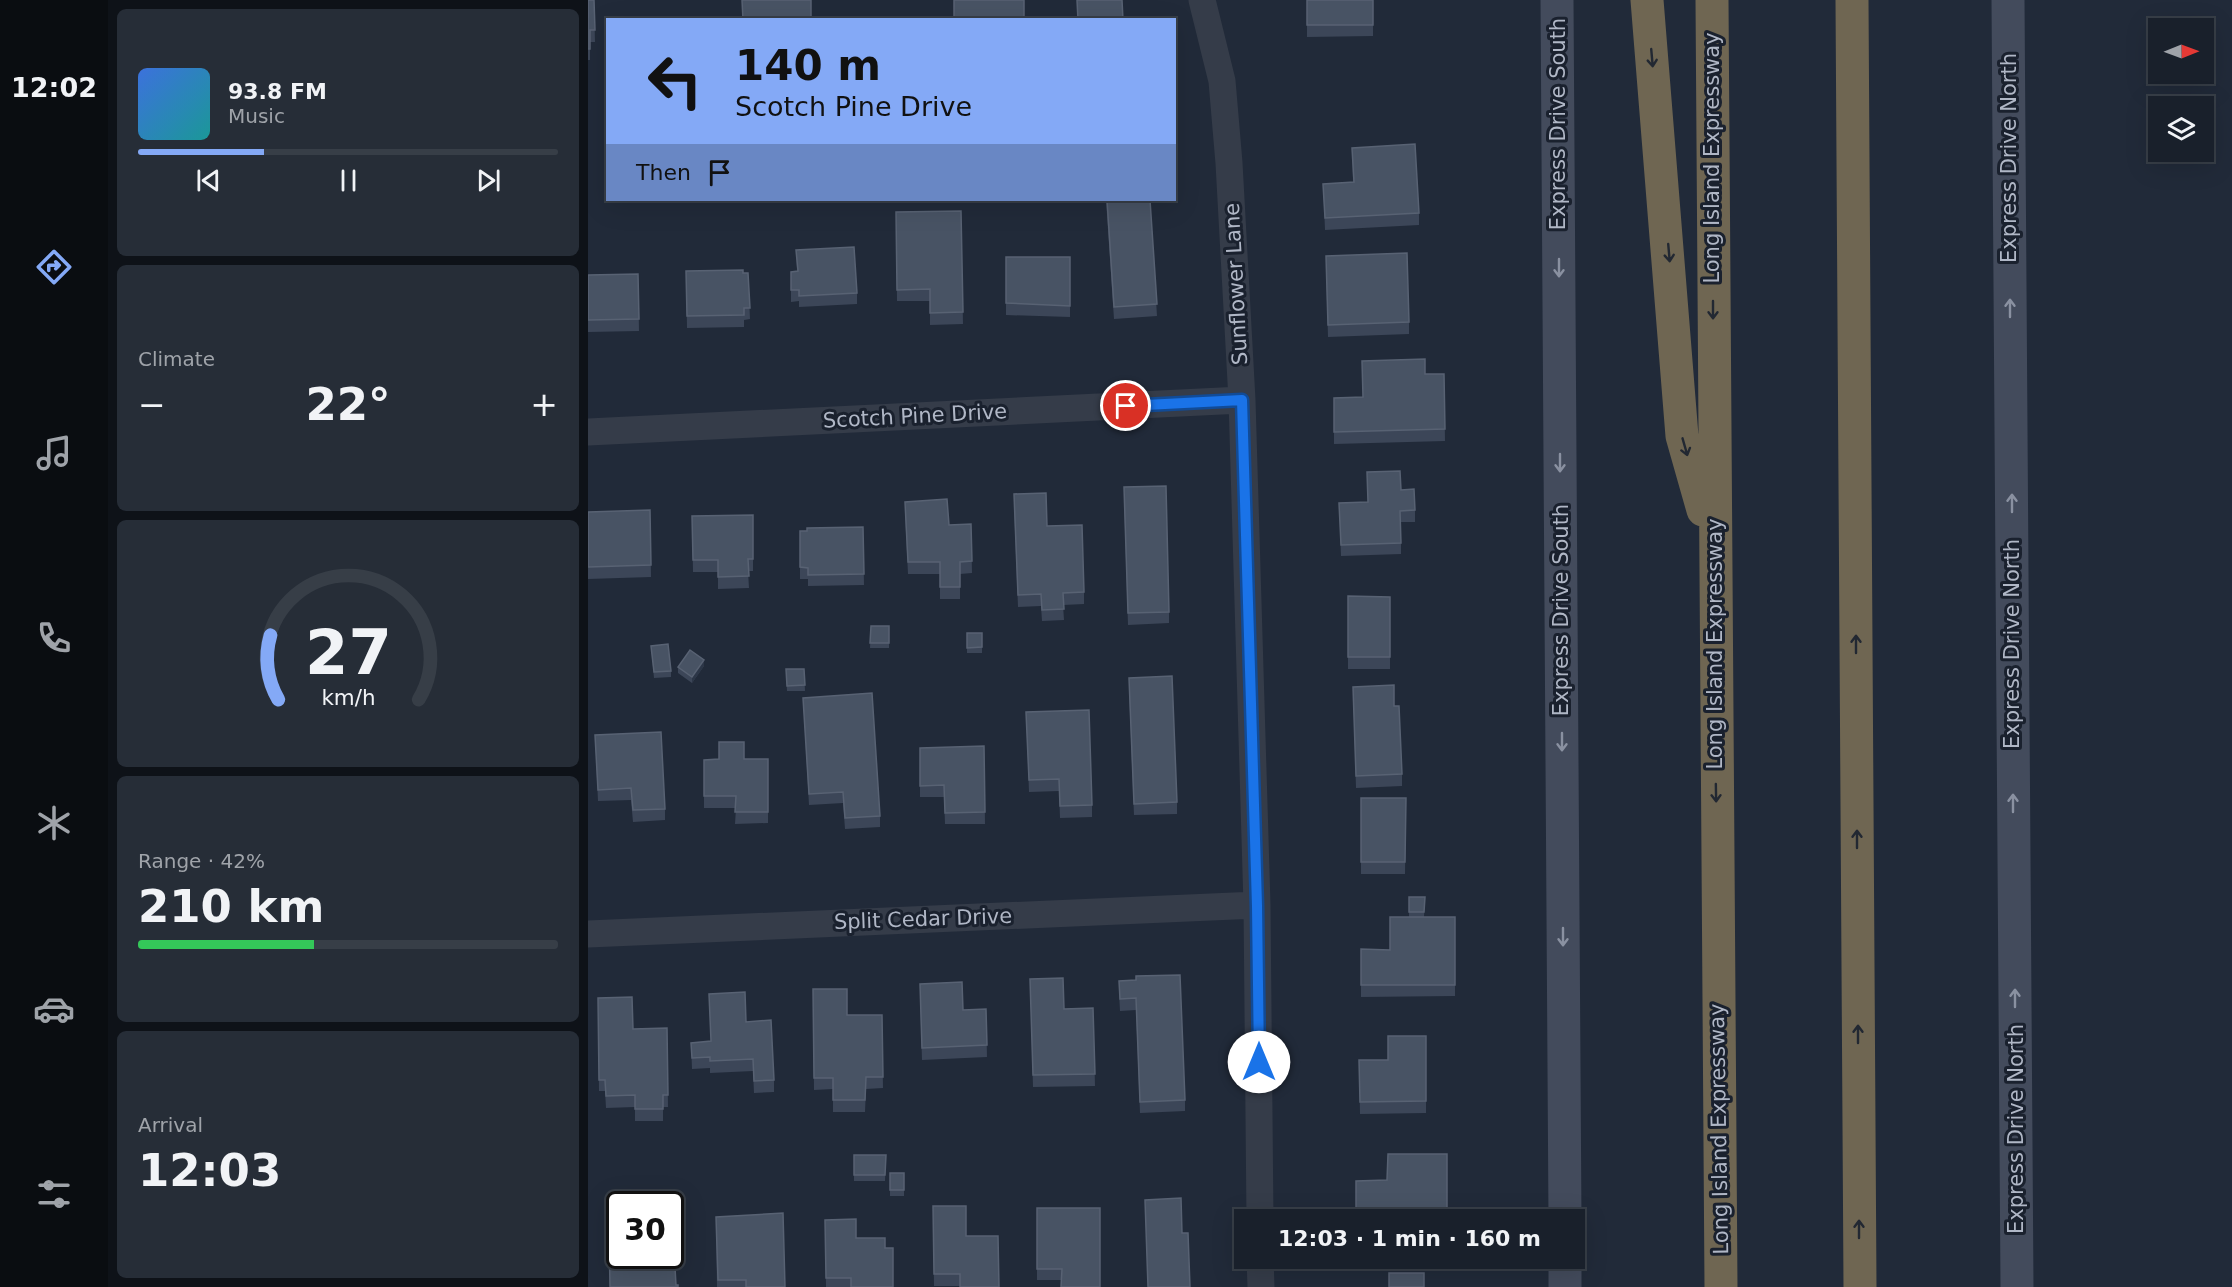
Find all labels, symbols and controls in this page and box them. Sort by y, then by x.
street label: Express Drive South [1546,18,1570,230]
north arrow [2148,18,2214,84]
map controls [2148,18,2214,162]
street label: Long Island Expressway [1700,32,1724,284]
text: 140 m [735,41,881,90]
icon: left [636,42,714,120]
one-way arrow [1647,48,1658,68]
street label: Express Drive North [1997,53,2021,263]
text: 12:02 [11,72,97,103]
text: 93.8 FM [228,79,327,104]
text: Scotch Pine Drive [735,91,972,122]
button: layers [2148,96,2214,162]
text: Music [228,104,285,128]
icon: arrive [703,156,736,189]
text: Then [636,160,691,185]
icon: previous [192,164,225,197]
icon: pause [332,164,365,197]
icon: next [472,164,505,197]
street label: Sunflower Lane [1220,202,1252,366]
one-way arrow [1664,242,1675,262]
icon: directions [33,246,75,288]
one-way arrow [1553,258,1565,278]
one-way arrow [2004,298,2016,318]
one-way arrow [1707,300,1719,320]
text: Climate [138,347,215,371]
text: 22° [305,378,391,431]
pin [1100,380,1151,431]
text: − [138,385,166,424]
text: + [530,385,558,424]
icon: arrive [1109,389,1142,422]
street label: Scotch Pine Drive [822,399,1008,433]
icon: music [33,432,75,474]
one-way arrow [1680,437,1691,456]
one-way arrow [1554,453,1566,473]
one-way arrow [2006,493,2017,513]
street label: Express Drive South [1549,504,1573,716]
street label: Long Island Expressway [1703,518,1727,770]
street label: Express Drive North [2000,539,2024,749]
icon: phone [33,617,75,659]
text: 27 [305,617,391,690]
one-way arrow [1850,634,1862,654]
text: km/h [321,686,375,711]
one-way arrow [1556,732,1568,752]
one-way arrow [1710,783,1722,803]
one-way arrow [2008,793,2019,813]
icon: climate [33,802,75,844]
one-way arrow [1851,829,1863,849]
text: Range · 42% [138,849,265,873]
text: 210 km [138,880,324,933]
street label: Split Cedar Drive [833,904,1013,934]
one-way arrow [1557,927,1569,947]
icon: car [33,988,75,1030]
one-way arrow [2009,988,2021,1008]
street label: Long Island Expressway [1705,1003,1733,1255]
one-way arrow [1852,1024,1864,1044]
street label: Express Drive North [2004,1024,2028,1234]
position arrow [1227,1030,1291,1094]
text: Arrival [138,1113,203,1137]
text: 12:03 [138,1144,281,1197]
icon: filters [33,1173,75,1215]
speed limit sign: 30 [606,1191,684,1269]
one-way arrow [1853,1219,1865,1239]
text: 12:03 · 1 min · 160 m [1278,1226,1541,1251]

